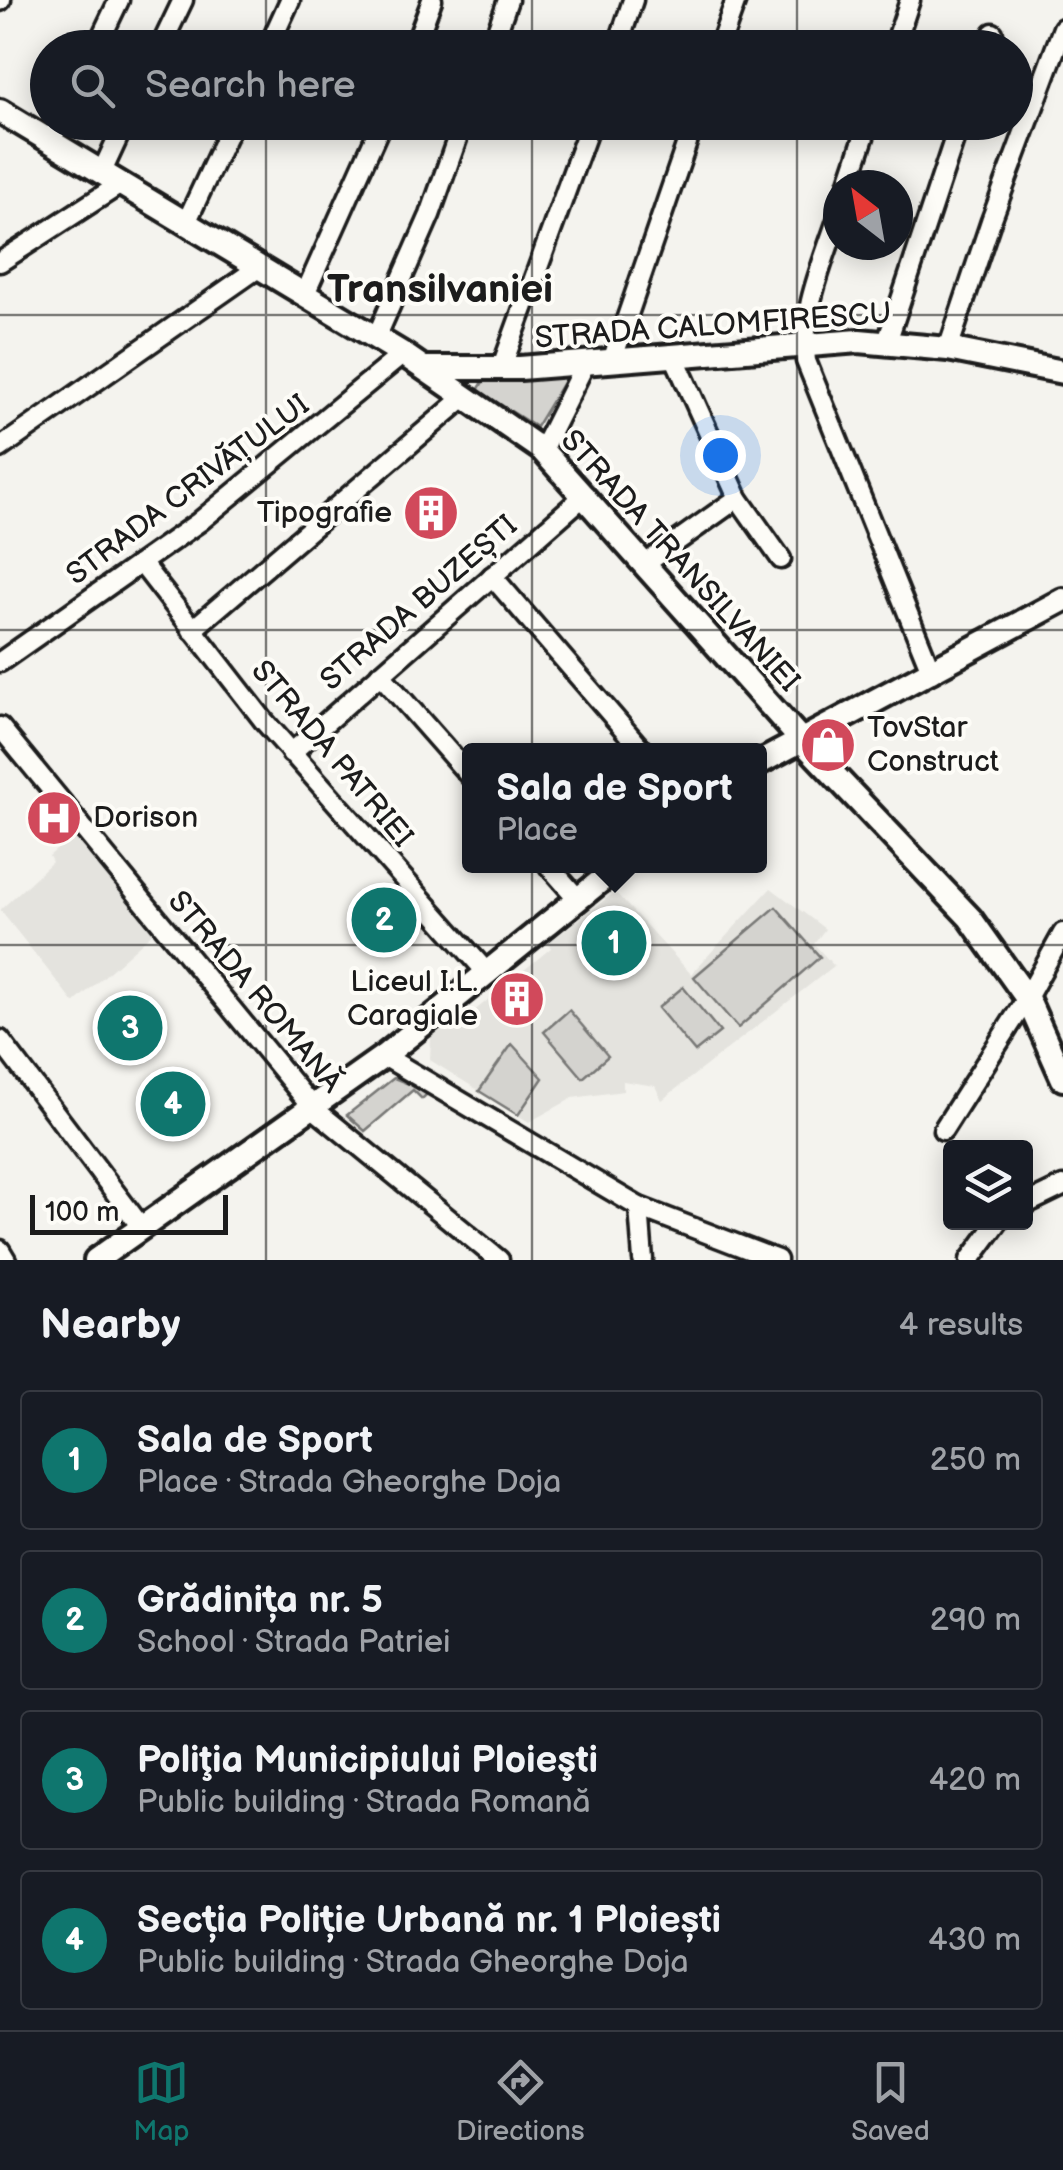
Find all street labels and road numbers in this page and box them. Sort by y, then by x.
street label: STRADA CALOMFIRESCU [534,296,892,356]
street label: STRADA CRIVĂȚULUI [59,386,316,593]
street label: STRADA TRANSILVANIEI [553,423,807,699]
street label: STRADA BUZEȘTI [313,508,525,698]
street label: STRADA PATRIEI [243,653,421,855]
street label: STRADA ROMANĂ [160,883,351,1101]

